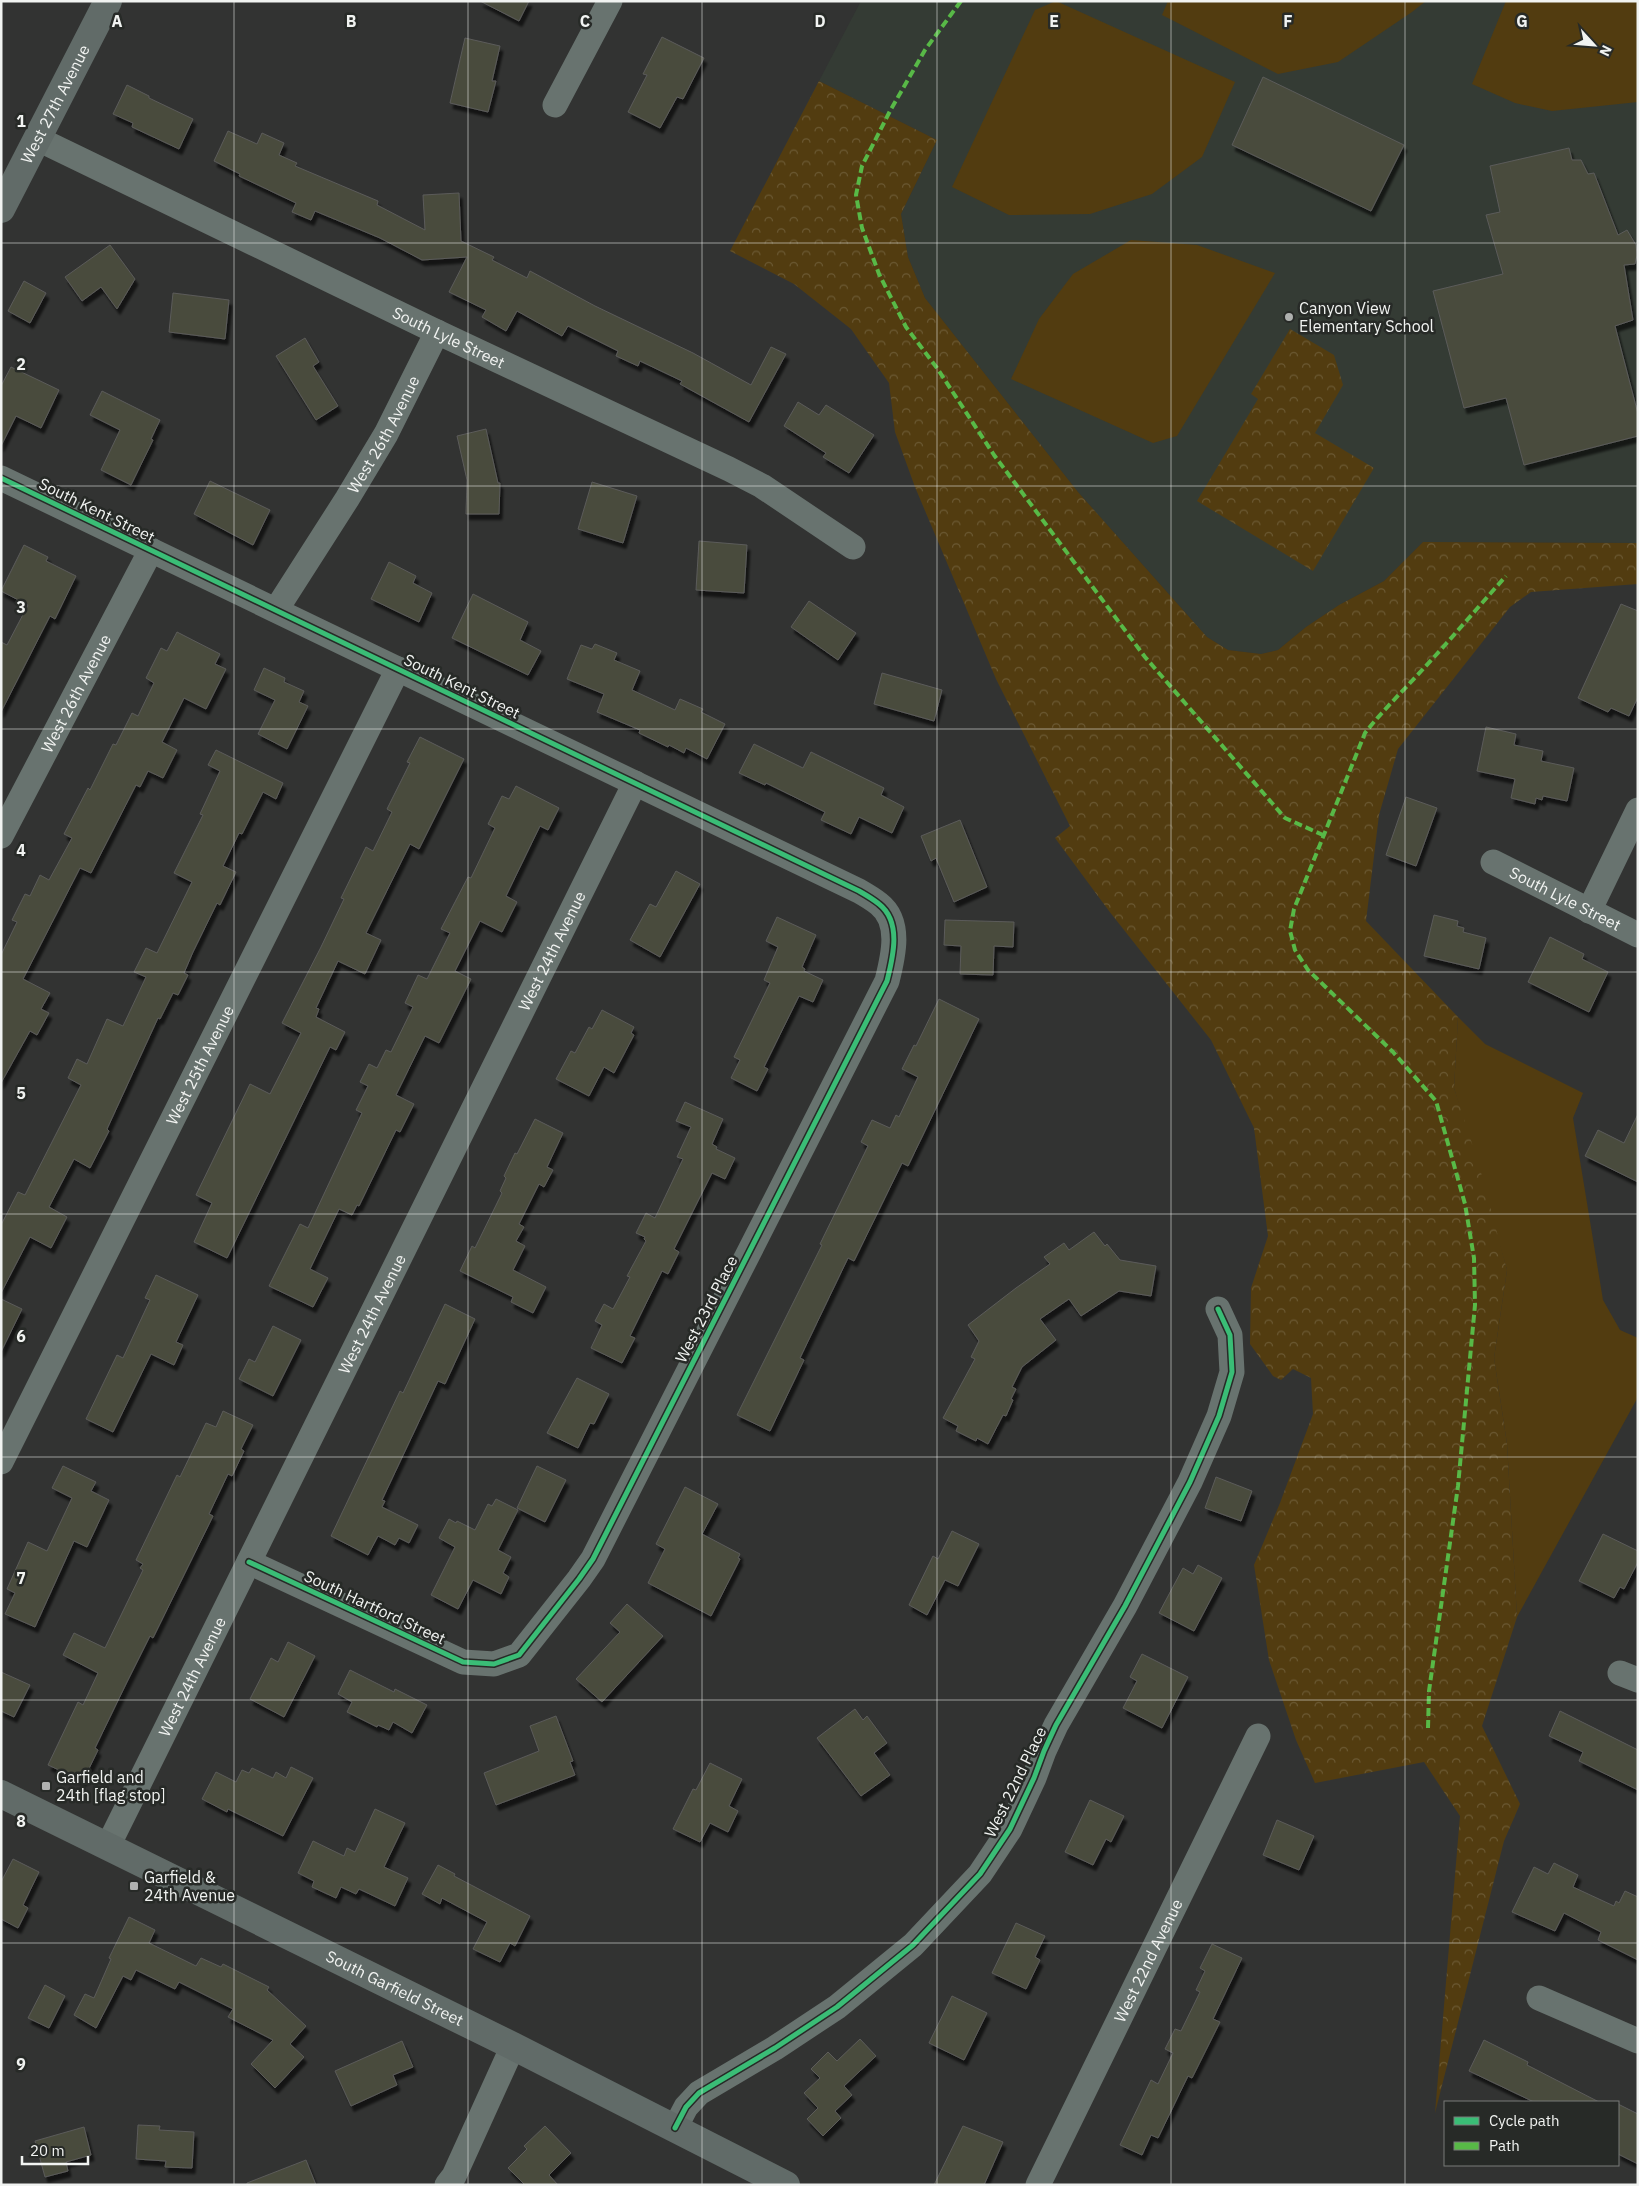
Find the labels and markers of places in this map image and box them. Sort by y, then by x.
place label: Canyon View Elementary School [1299,298,1434,336]
marker: Canyon View Elementary School [1283,311,1295,323]
place label: Garfield and 24th [flag stop] [56,1767,166,1805]
marker: Garfield and 24th [flag stop] [40,1780,52,1792]
place label: Garfield & 24th Avenue [144,1867,235,1905]
marker: Garfield & 24th Avenue [128,1880,140,1892]

